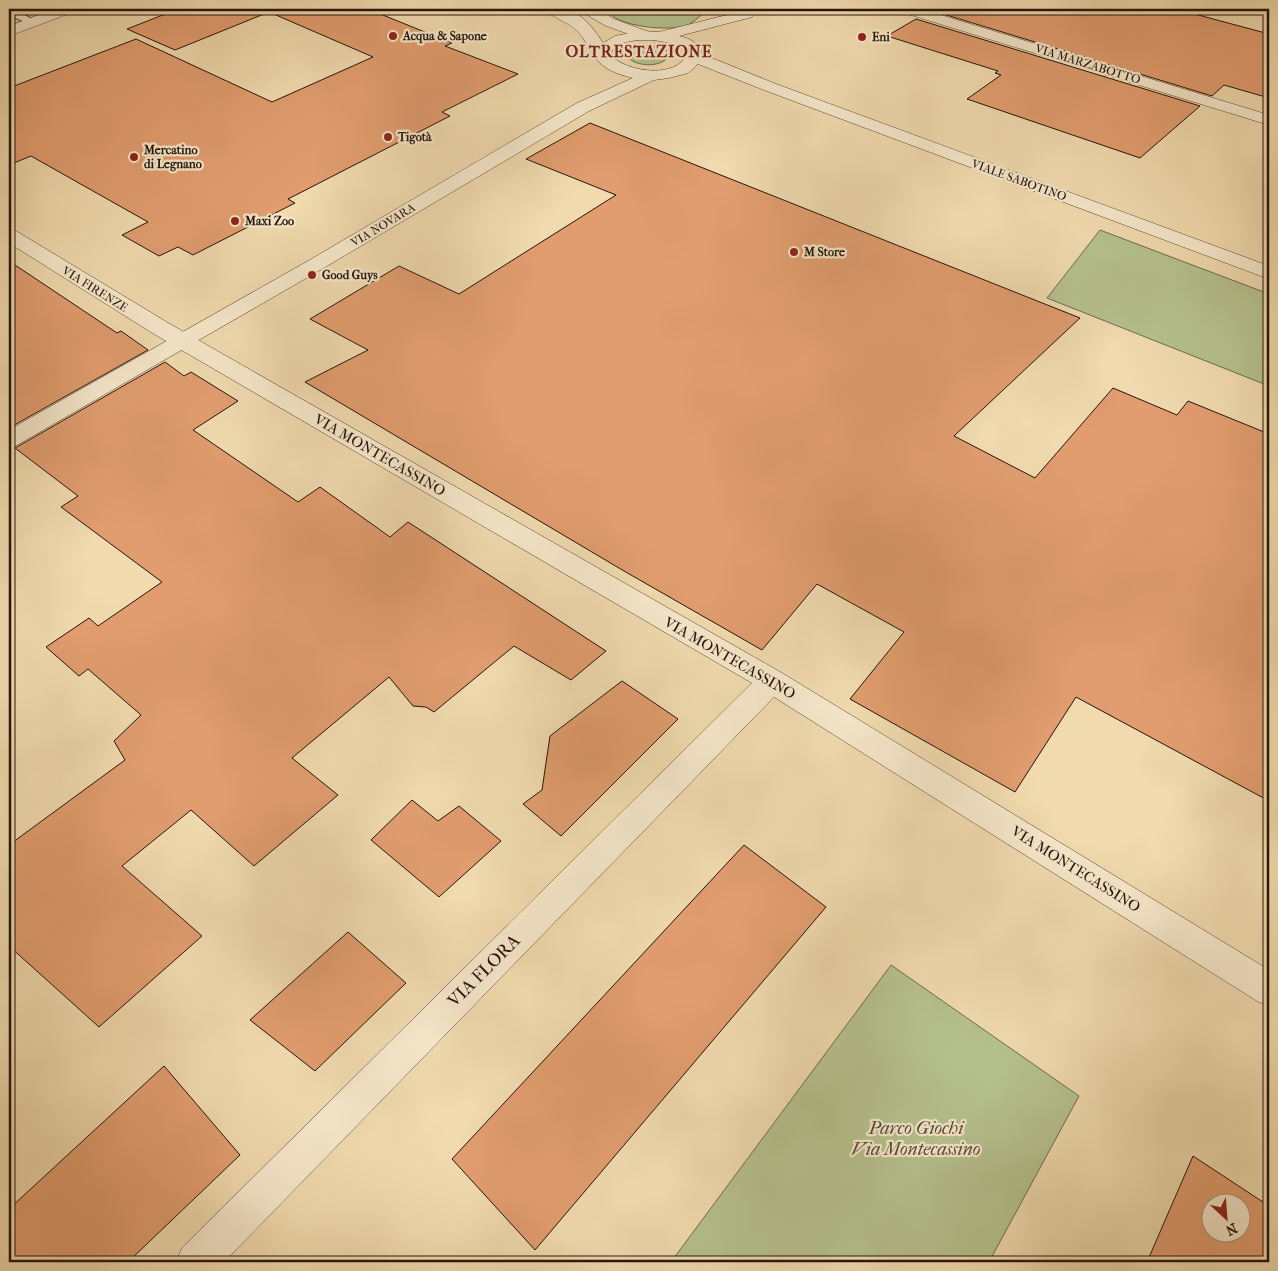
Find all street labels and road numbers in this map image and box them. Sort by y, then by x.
street label: VIA MARZABOTTO [1033,41,1142,87]
street label: VIALE SABOTINO [969,156,1068,204]
street label: VIA NOVARA [347,200,418,250]
street label: VIA FIRENZE [59,263,130,315]
street label: VIA MONTECASSINO [310,410,449,500]
street label: VIA MONTECASSINO [660,613,799,703]
street label: VIA MONTECASSINO [1007,821,1144,916]
street label: VIA FLORA [443,930,525,1012]

